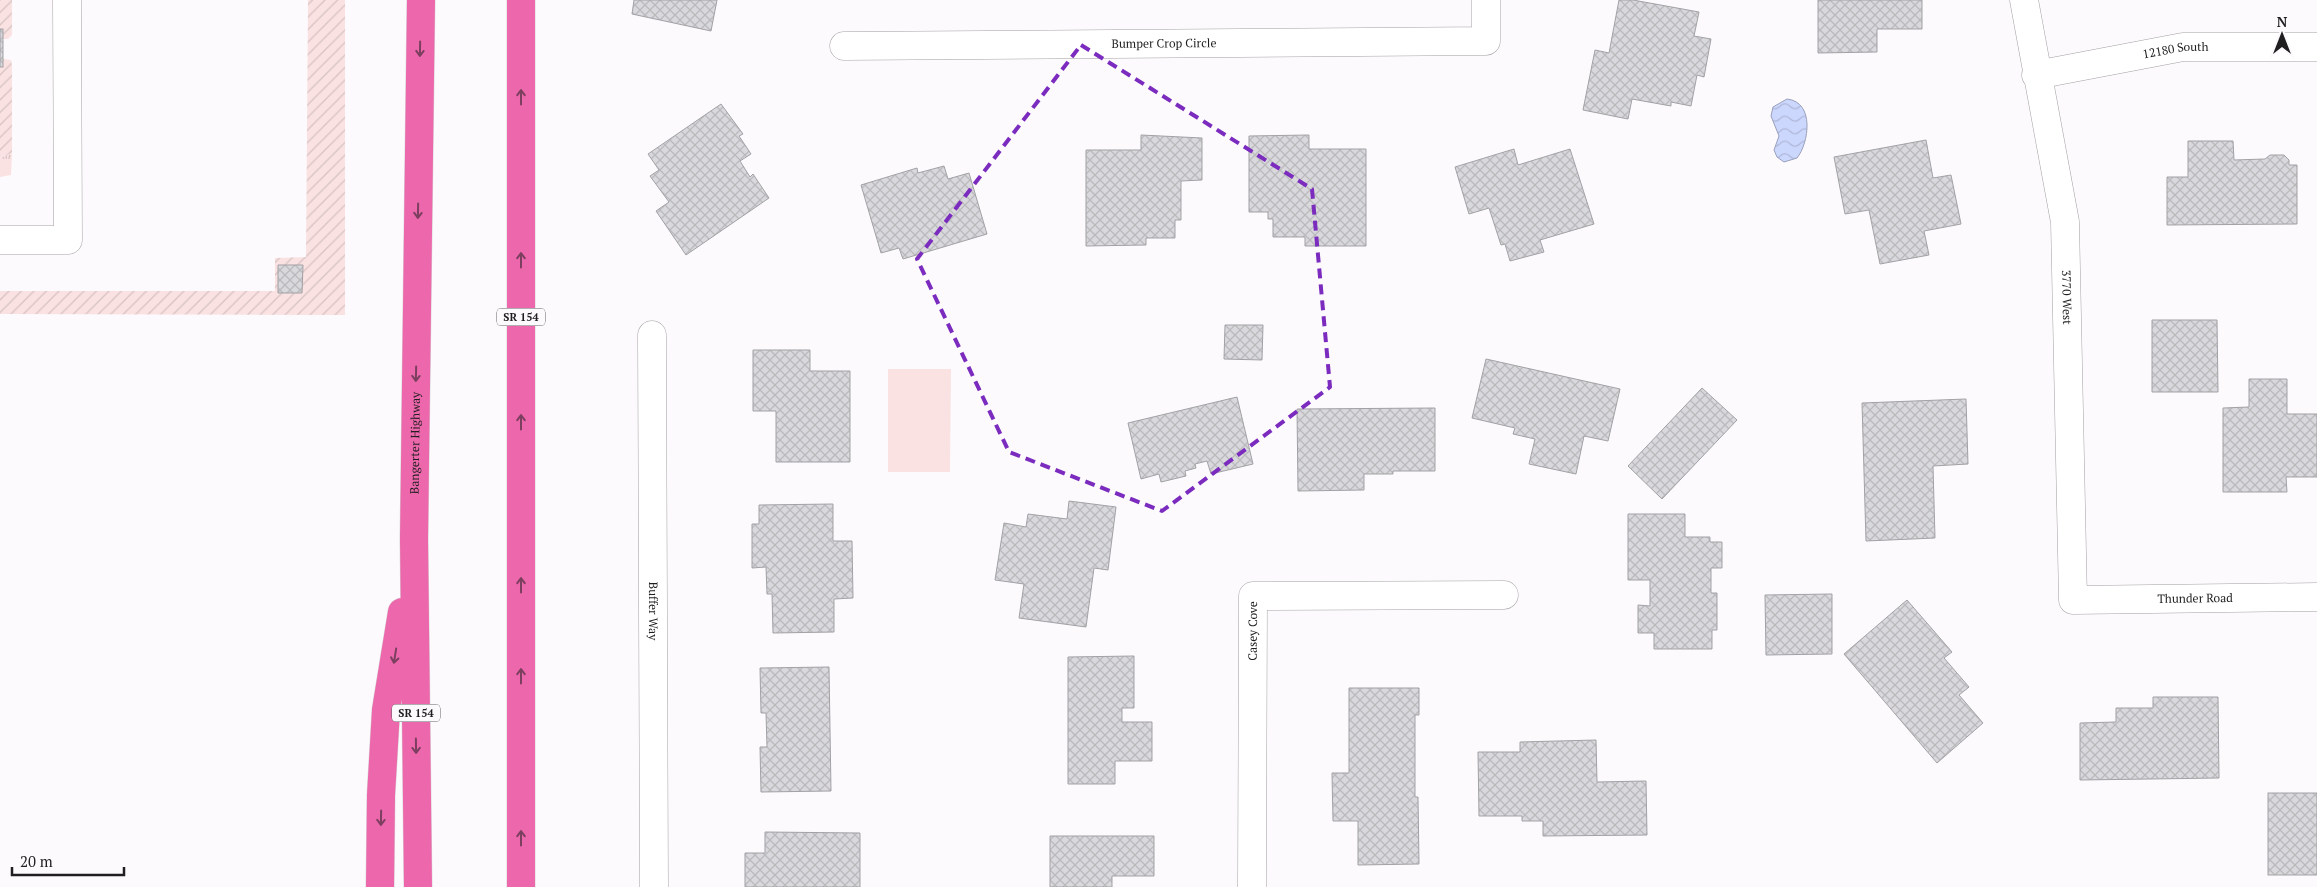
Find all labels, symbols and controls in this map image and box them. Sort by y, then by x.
north arrow [2257,10,2307,60]
text: N [2277,12,2288,31]
street label: Bumper Crop Circle [1111,35,1217,51]
street label: 12180 South [2141,39,2209,62]
one-way arrow [415,40,425,56]
one-way arrow [516,90,526,106]
one-way arrow [413,202,423,219]
one-way arrow [516,252,526,268]
street label: 3770 West [2059,270,2075,325]
road number: SR 154 [497,308,545,326]
one-way arrow [411,365,421,381]
street label: Bangerter Highway [407,391,423,494]
one-way arrow [516,415,526,431]
one-way arrow [516,577,526,594]
street label: Buffer Way [646,582,661,641]
street label: Thunder Road [2157,590,2233,606]
street label: Casey Cove [1245,601,1260,661]
one-way arrow [389,648,399,664]
one-way arrow [516,668,526,684]
road number: SR 154 [392,704,440,721]
one-way arrow [412,737,421,753]
one-way arrow [376,810,386,826]
one-way arrow [516,831,526,847]
scale bar [12,844,125,876]
text: 20 m [20,851,53,871]

